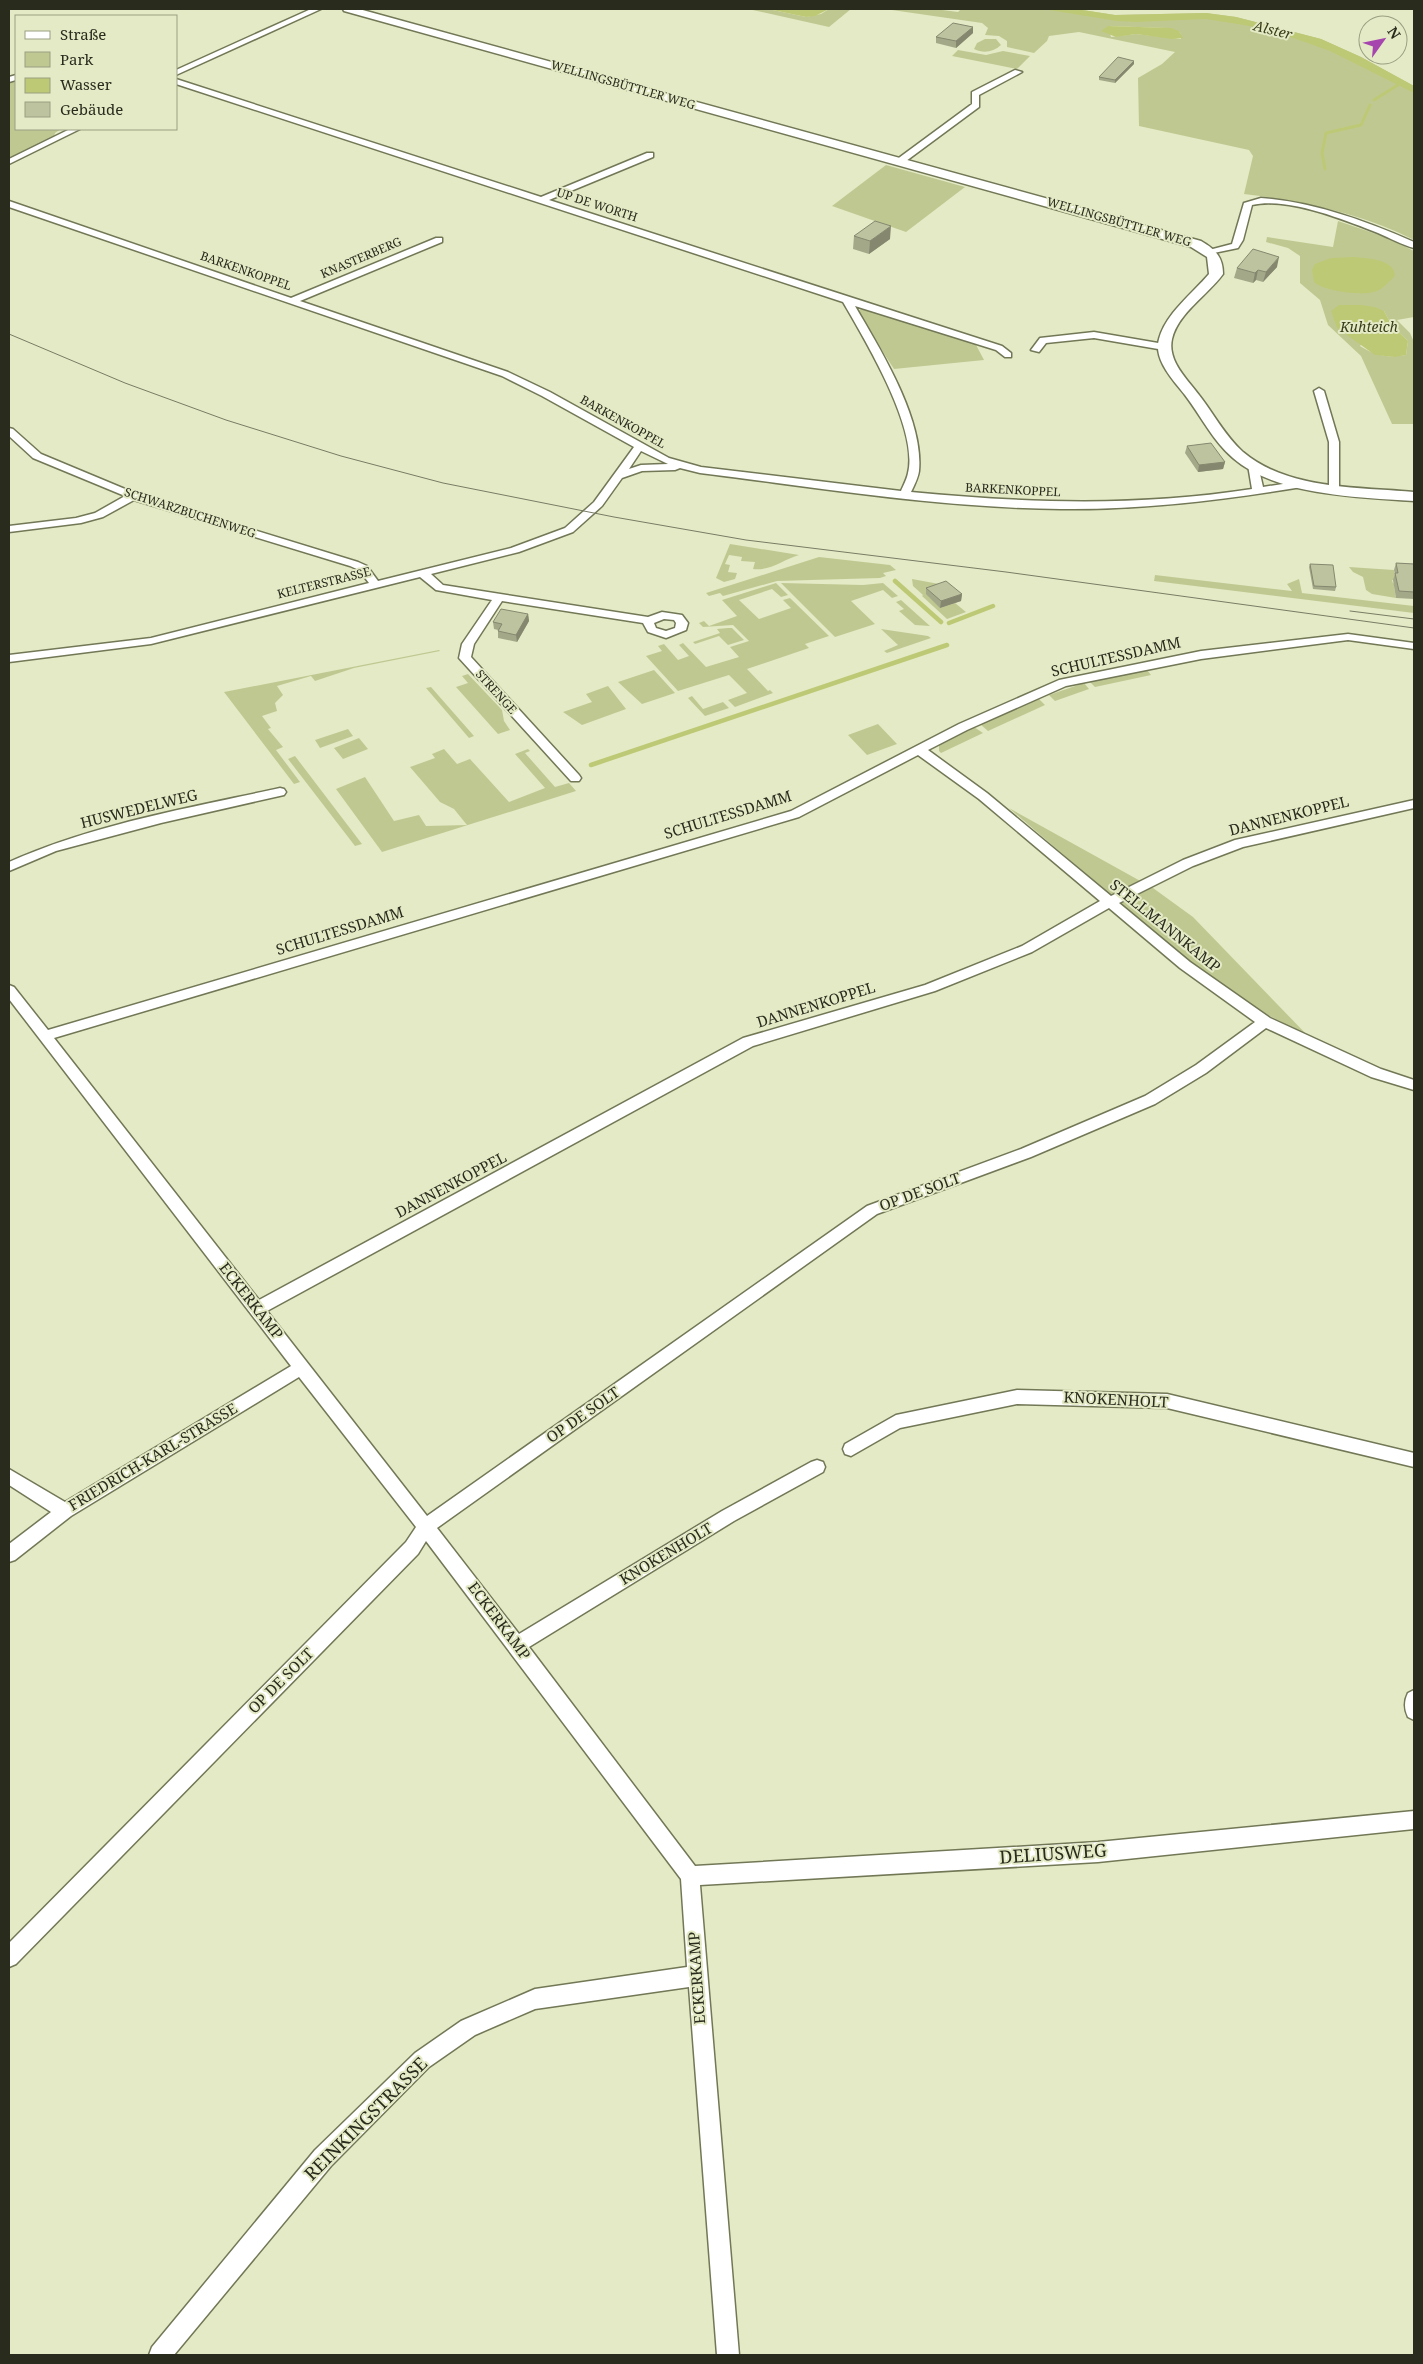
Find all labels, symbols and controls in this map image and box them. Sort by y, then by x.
legend [15,15,178,130]
water label: Alster [1251,15,1295,44]
north arrow [1358,15,1408,65]
text: N [1383,23,1405,42]
text: Straße [60,24,106,44]
text: Park [60,49,94,69]
street label: WELLINGSBÜTTLER WEG [549,56,698,113]
text: Wasser [60,74,112,94]
text: Gebäude [60,99,123,119]
street label: UP DE WORTH [555,183,640,226]
street label: WELLINGSBÜTTLER WEG [1045,193,1194,250]
street label: KNASTERBERG [318,233,404,282]
street label: BARKENKOPPEL [198,247,294,294]
water label: Kuhteich [1339,317,1399,336]
street label: BARKENKOPPEL [577,391,669,452]
street label: BARKENKOPPEL [965,479,1061,500]
street label: SCHWARZBUCHENWEG [122,483,258,542]
street label: KELTERSTRASSE [275,563,372,602]
street label: SCHULTESSDAMM [1049,631,1183,681]
street label: STRENGE [472,666,521,717]
street label: HUSWEDELWEG [78,784,200,832]
street label: SCHULTESSDAMM [661,785,794,843]
street label: DANNENKOPPEL [1227,790,1351,840]
street label: STELLMANNKAMP [1106,874,1225,976]
street label: SCHULTESSDAMM [273,901,406,959]
street label: DANNENKOPPEL [754,976,877,1032]
street label: DANNENKOPPEL [392,1146,510,1222]
street label: OP DE SOLT [876,1167,963,1215]
street label: ECKERKAMP [215,1258,288,1343]
street label: OP DE SOLT [542,1382,623,1447]
street label: KNOKENHOLT [1063,1386,1169,1412]
street label: FRIEDRICH-KARL-STRASSE [64,1398,241,1515]
street label: KNOKENHOLT [615,1518,716,1589]
street label: ECKERKAMP [464,1577,536,1663]
street label: OP DE SOLT [243,1643,317,1717]
street label: DELIUSWEG [999,1837,1107,1869]
street label: ECKERKAMP [683,1931,709,2025]
street label: REINKINGSTRASSE [298,2051,432,2185]

